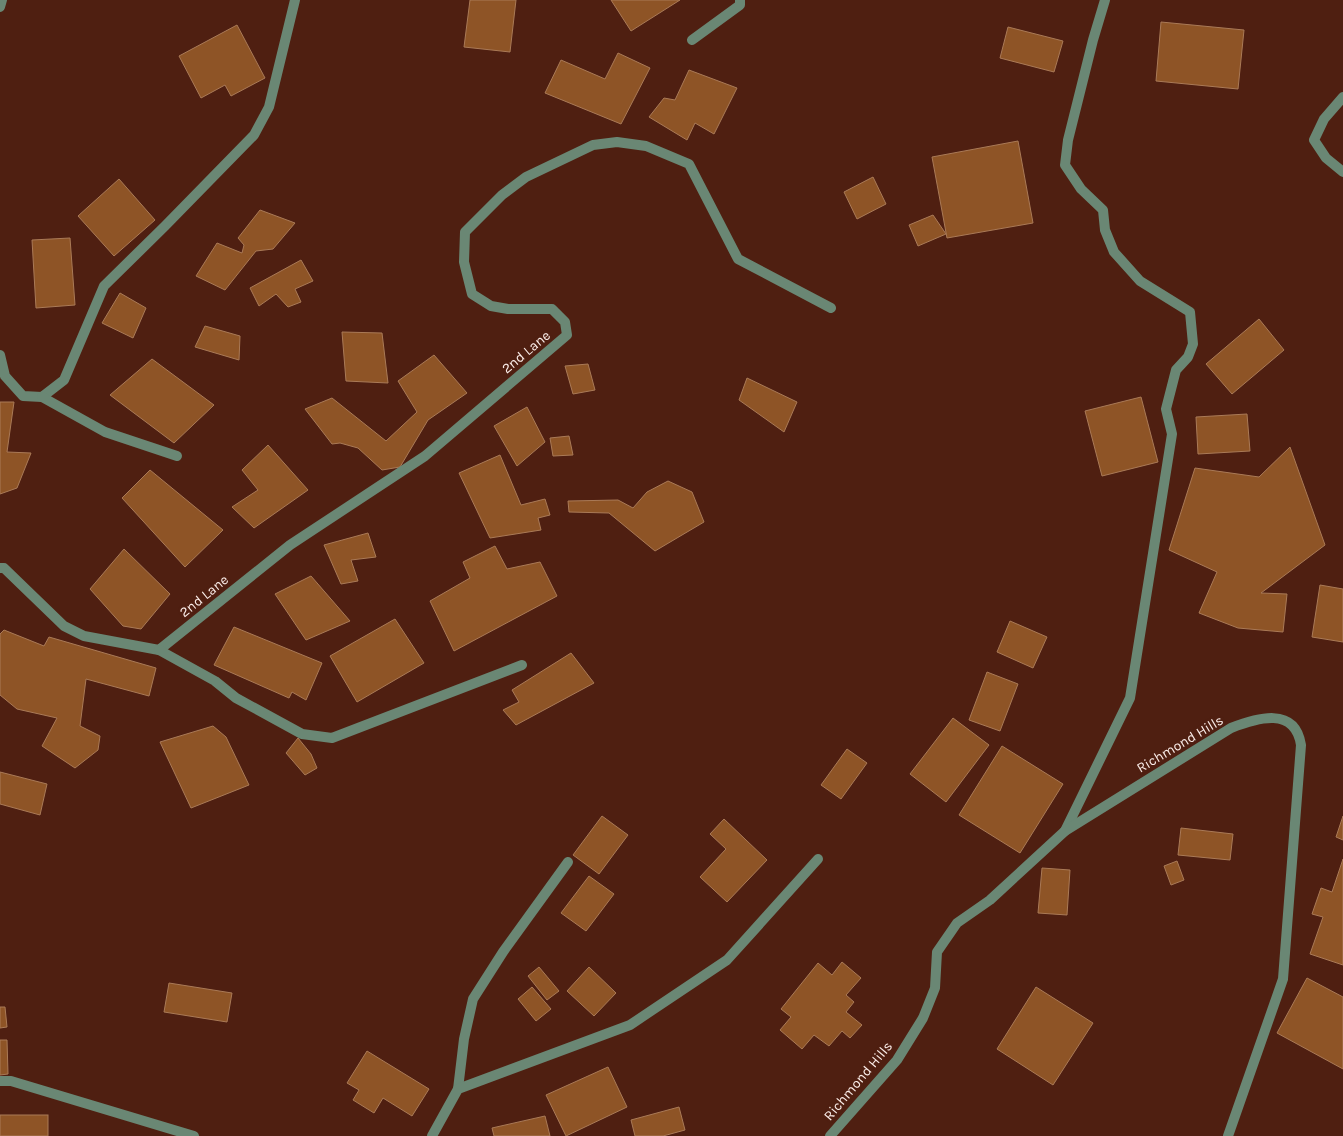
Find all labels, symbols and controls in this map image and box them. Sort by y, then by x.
street label: 2nd Lane [498,327,554,377]
street label: 2nd Lane [176,571,232,621]
street label: Richmond Hills [1134,711,1226,777]
street label: Richmond Hills [820,1038,896,1124]

